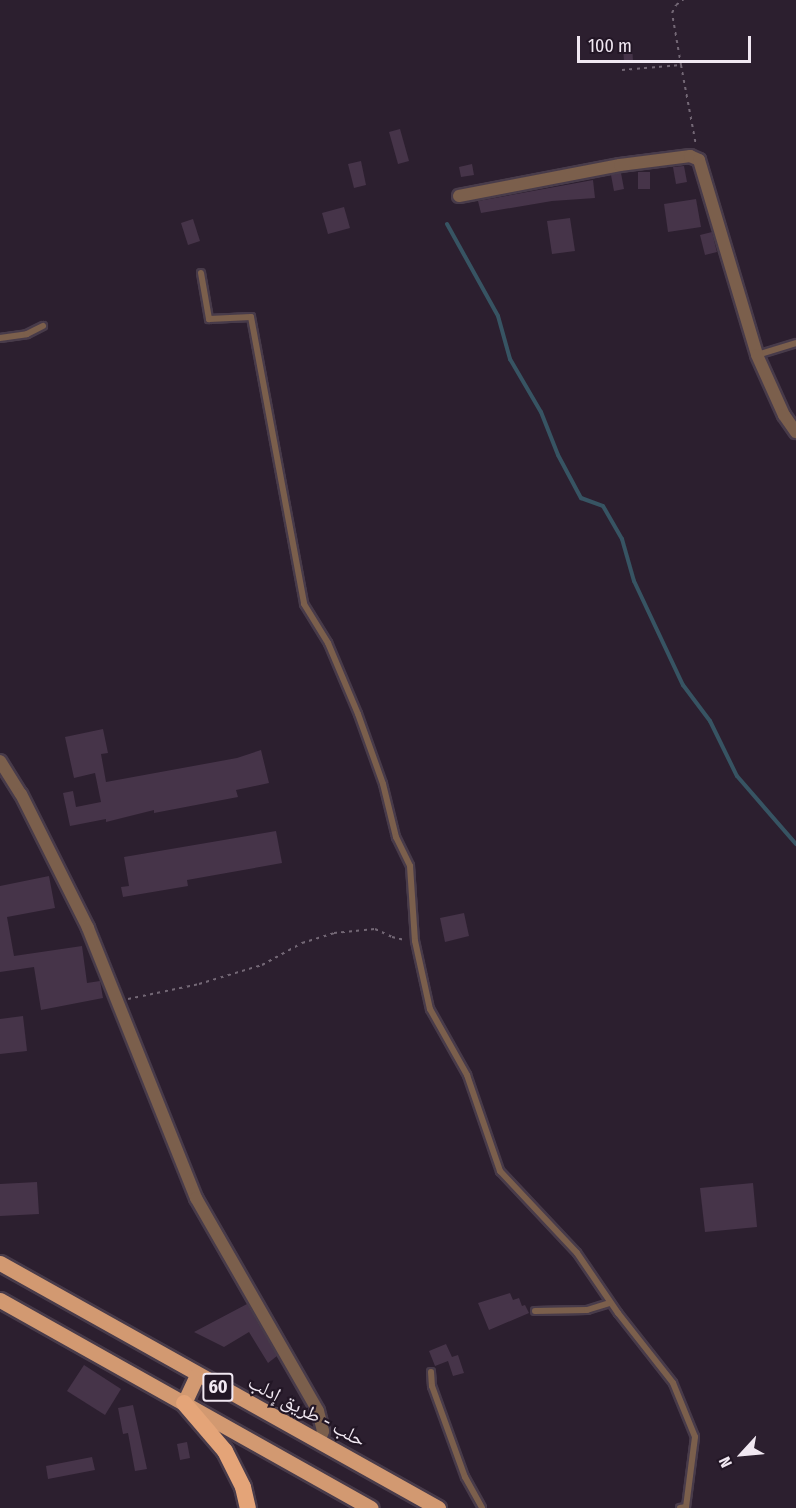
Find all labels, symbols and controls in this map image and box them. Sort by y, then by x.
scale bar [580,24,754,62]
text: 100 m [588,35,632,57]
street label: حلب - طريق إدلب [244,1370,370,1452]
road number: 60 [202,1372,234,1402]
north arrow [712,1424,772,1484]
text: N [715,1454,736,1471]

